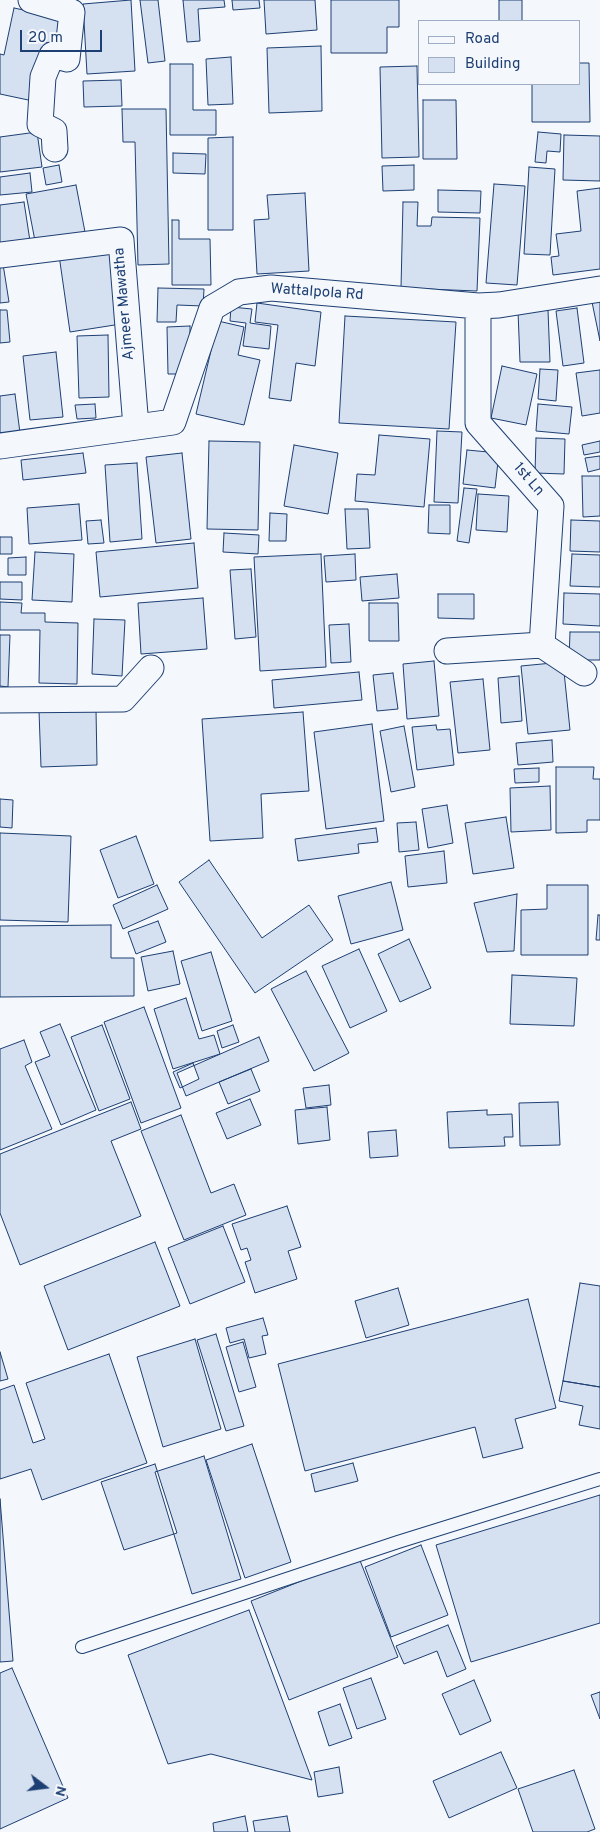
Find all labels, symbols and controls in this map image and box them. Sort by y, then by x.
scale bar [22,20,105,52]
legend [418,20,580,85]
text: 20 m [28,29,63,48]
text: Road [465,30,500,49]
text: Building [465,55,520,74]
street label: Ajmeer Mawatha [111,247,139,361]
street label: Wattalpola Rd [270,281,364,305]
street label: 1st Ln [509,460,547,500]
north arrow [20,1762,70,1812]
text: N [50,1784,69,1798]

